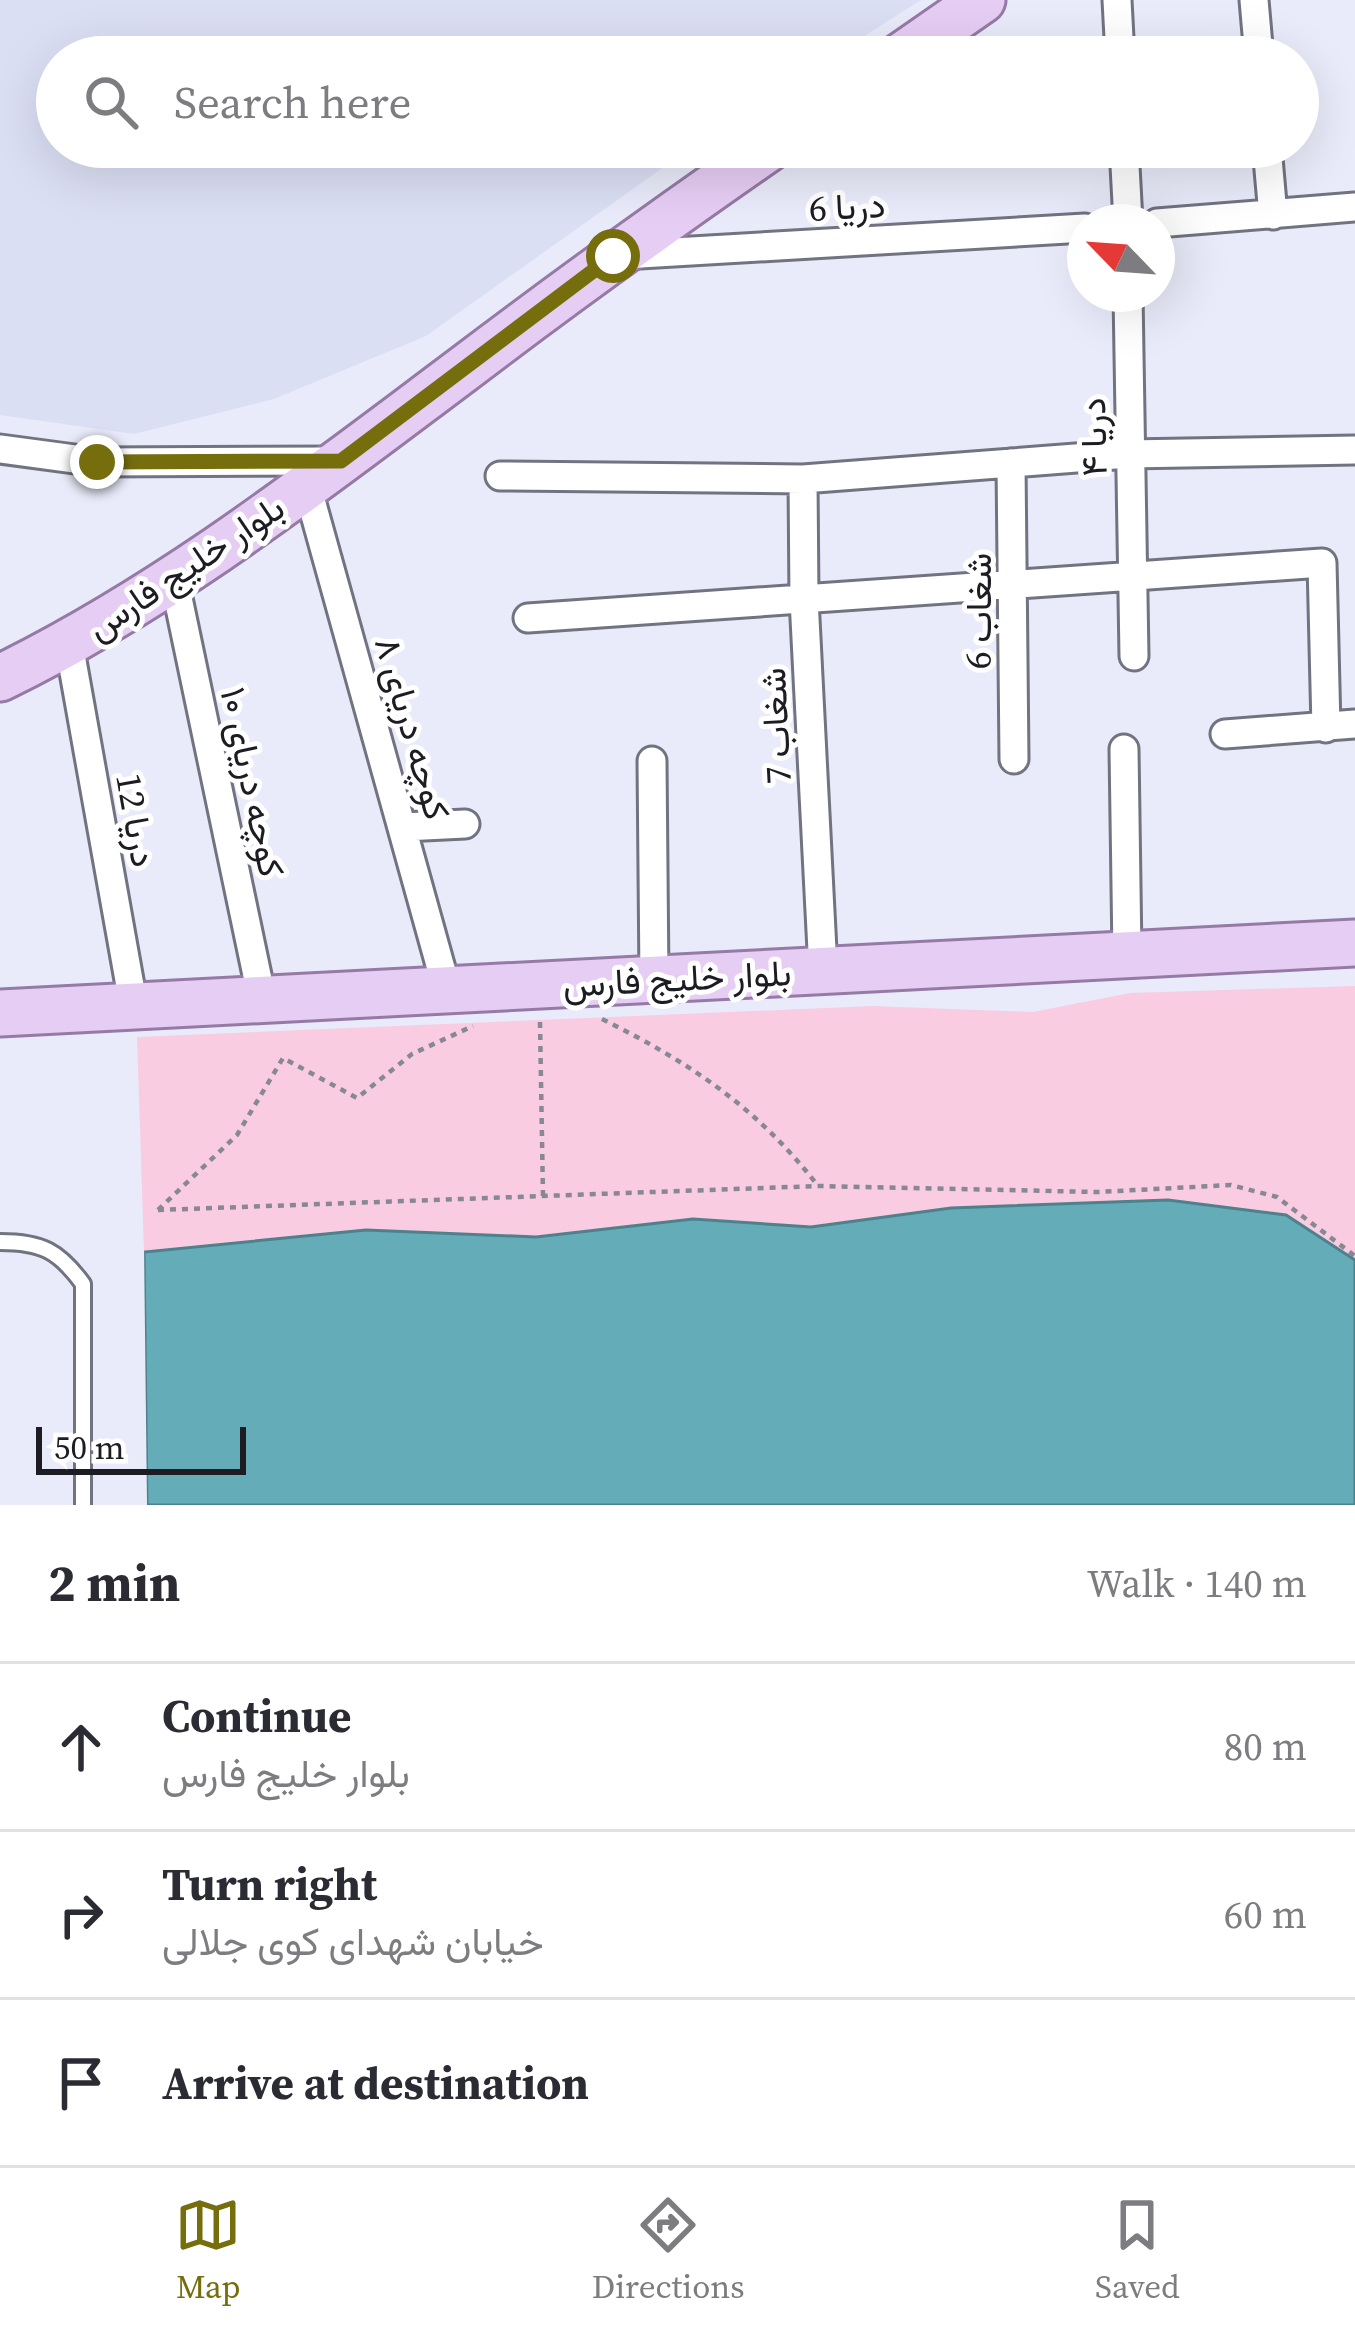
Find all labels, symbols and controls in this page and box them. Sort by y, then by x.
search box [36,36,1319,168]
icon: search [78,69,144,135]
text: Search here [174,71,411,133]
street label: دریا 6 [808,180,887,233]
north arrow [1067,204,1175,312]
route start [586,229,640,283]
street label: دریا ۴ [1068,397,1119,477]
route end [70,435,124,489]
street label: بلوار خلیج‌ فارس [77,483,294,653]
street label: شغاب 6 [954,553,1003,669]
street label: کوچه دریای ۸ [363,631,462,825]
street label: شغاب 7 [748,667,803,785]
street label: کوچه دریای ۱۰ [209,683,297,881]
street label: دریا 12 [104,769,169,871]
street label: بلوار خلیج ‌فارس [562,948,793,1010]
scale bar [36,1421,246,1474]
text: 50 m [54,1425,124,1470]
text: 2 min [48,1548,180,1618]
text: Walk · 140 m [1087,1557,1307,1610]
text: Continue [162,1685,351,1747]
icon: ahead [48,1714,114,1780]
text: 80 m [1224,1720,1307,1773]
text: بلوار خلیج‌ فارس [162,1747,410,1800]
text: Turn right [162,1853,377,1915]
icon: right [48,1882,114,1948]
text: 60 m [1224,1888,1307,1941]
text: خیابان شهدای کوی جلالی [162,1915,544,1968]
icon: arrive [48,2050,114,2116]
text: Arrive at destination [162,2052,589,2114]
tab: Map [175,2192,241,2309]
tab: Directions [592,2192,745,2309]
tab: Saved [1095,2192,1180,2309]

